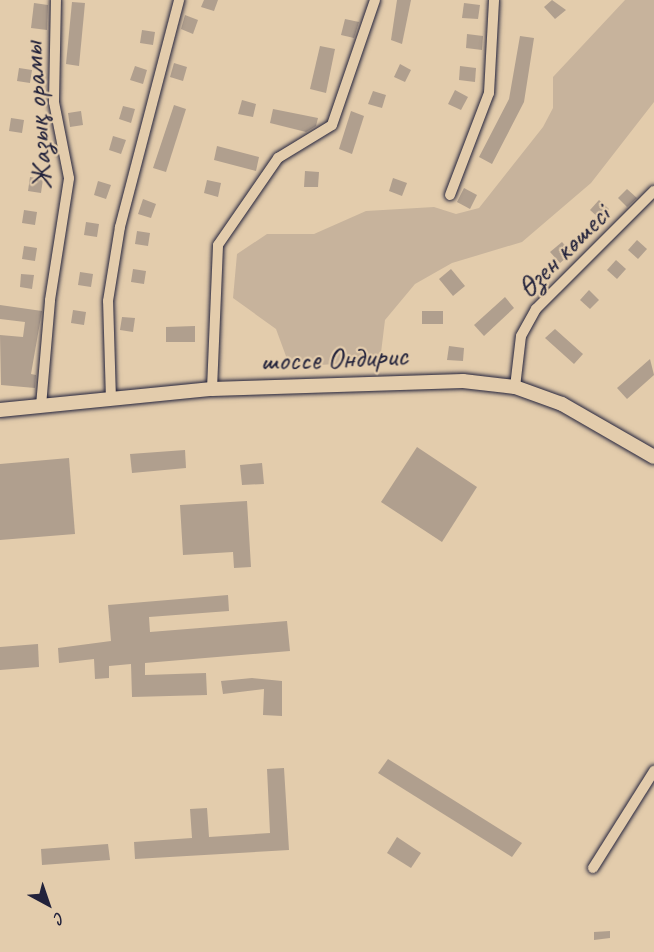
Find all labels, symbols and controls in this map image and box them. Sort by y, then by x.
street label: Жазық орамы [14,41,60,191]
street label: Өзен көшесі [509,197,617,305]
street label: шоссе Ондирис [258,337,410,379]
north arrow [18,874,78,934]
text: С [50,908,69,928]

